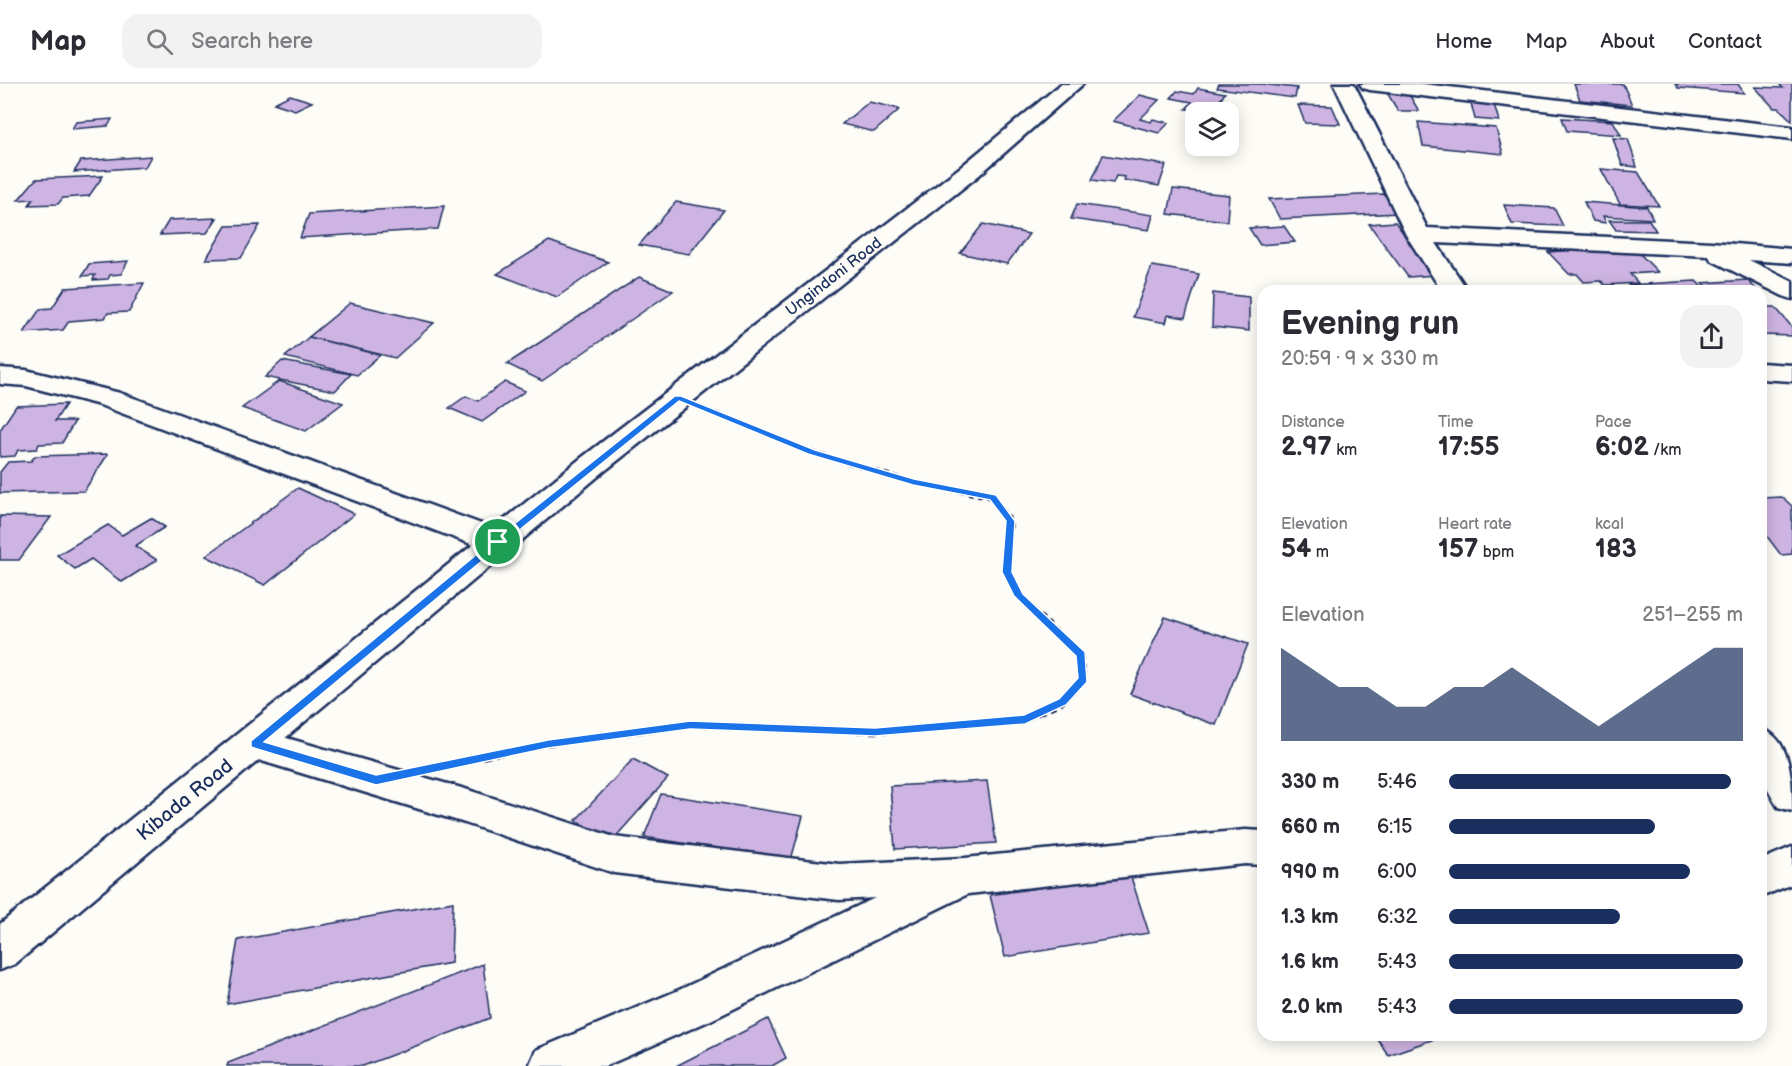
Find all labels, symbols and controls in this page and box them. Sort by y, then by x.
search box [122,14,542,68]
text: Map [30,25,86,58]
icon: search [143,25,176,58]
text: Search here [191,28,313,55]
text: Home [1435,29,1492,54]
text: Map [1525,29,1567,54]
text: About [1600,29,1655,54]
text: Contact [1688,29,1762,54]
map controls [1185,102,1239,156]
button: layers [1185,102,1239,156]
street label: Ungindoni Road [782,234,886,320]
text: Evening run [1281,304,1459,344]
button: share [1680,305,1743,368]
text: 20:59 · 9 × 330 m [1281,347,1439,371]
text: Distance [1281,413,1345,432]
text: Time [1438,413,1473,432]
text: Pace [1595,413,1631,432]
text: 2.97 [1281,432,1332,463]
text: 17:55 [1438,432,1500,463]
text: 6:02 [1595,432,1649,463]
text: km [1332,441,1357,460]
text: /km [1649,441,1681,460]
text: Elevation [1281,515,1348,534]
text: Heart rate [1438,515,1512,534]
text: kcal [1595,515,1624,534]
pin [472,516,523,567]
icon: arrive [481,525,514,558]
text: 54 [1281,534,1311,565]
text: 157 [1438,534,1478,565]
text: 183 [1595,534,1637,565]
text: m [1311,543,1329,562]
text: bpm [1478,543,1514,562]
text: Elevation [1281,603,1364,627]
text: 251–255 m [1642,603,1743,627]
street label: Kibada Road [132,754,238,846]
text: 330 m [1281,770,1339,794]
text: 5:46 [1377,770,1417,794]
text: 660 m [1281,815,1340,839]
text: 6:15 [1377,815,1412,839]
text: 990 m [1281,860,1339,884]
text: 6:00 [1377,860,1417,884]
text: 1.3 km [1281,905,1338,929]
text: 6:32 [1377,905,1417,929]
text: 1.6 km [1281,950,1339,974]
text: 5:43 [1377,950,1417,974]
text: 2.0 km [1281,995,1343,1019]
text: 5:43 [1377,995,1417,1019]

